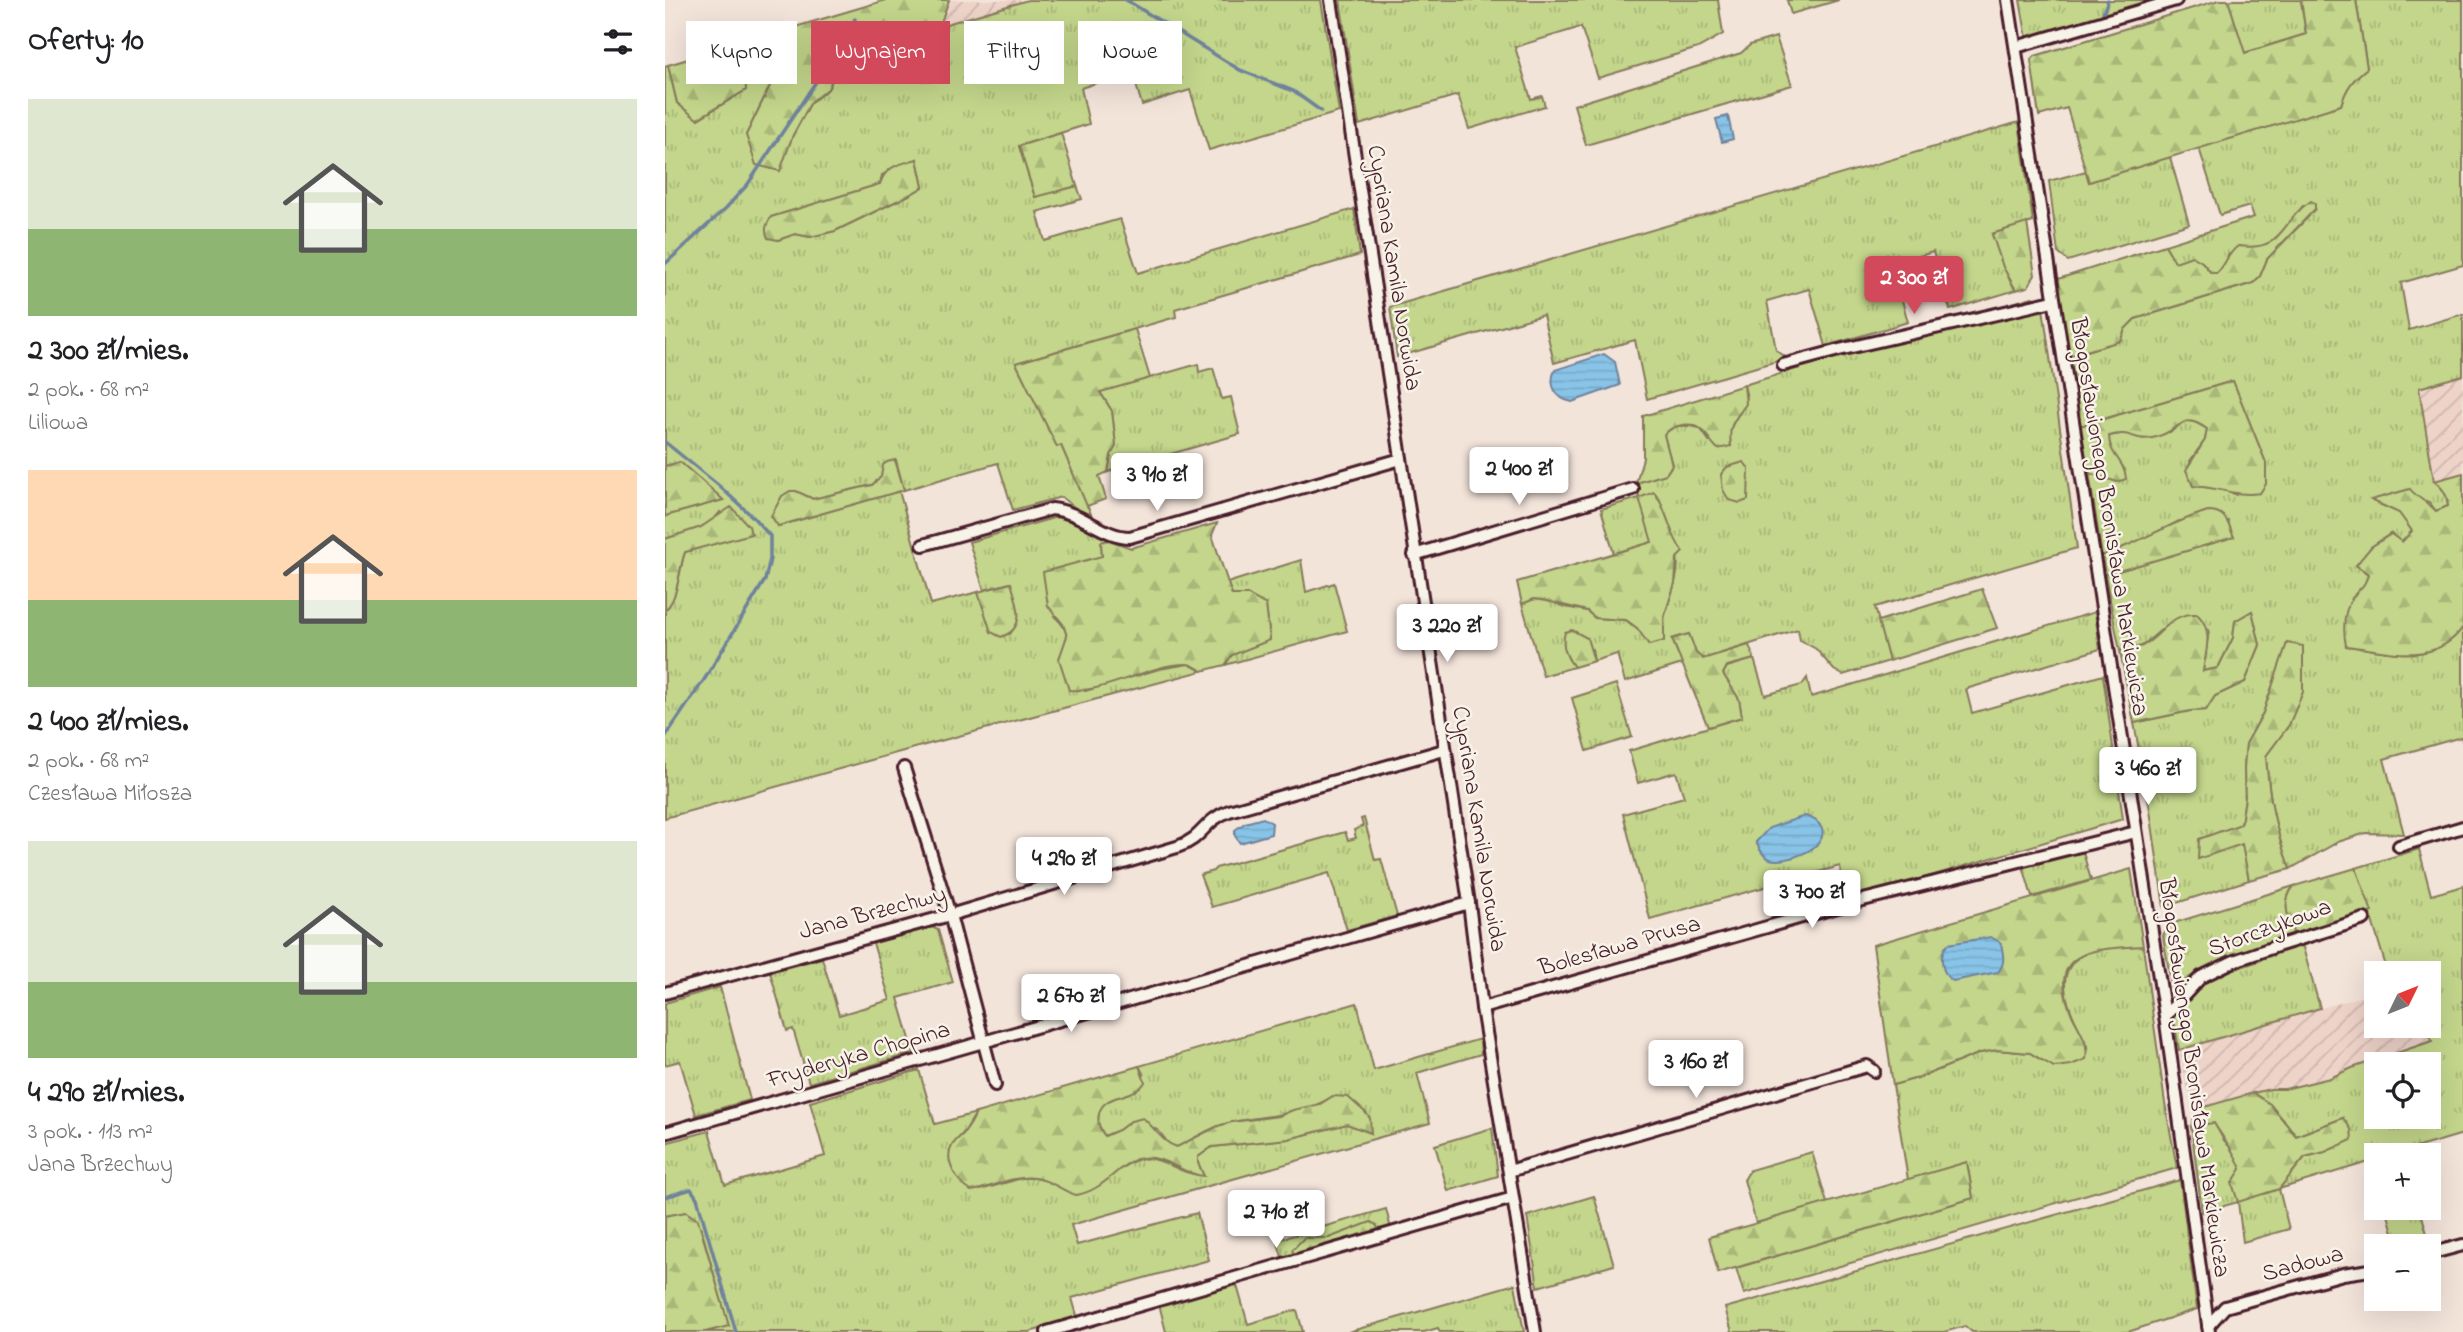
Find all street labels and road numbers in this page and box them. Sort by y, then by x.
street label: Cypriana Kamila Norwida [1355,143,1430,393]
street label: Błogosławionego Bronisława Markiewicza [2059,314,2157,719]
street label: Cypriana Kamila Norwida [1440,704,1515,954]
street label: Błogosławionego Bronisława Markiewicza [2148,875,2238,1280]
street label: Jana Brzechwy [796,878,951,951]
street label: Storczykowa [2203,890,2337,968]
street label: Bolesława Prusa [1534,907,1705,987]
street label: Fryderyka Chopina [762,1013,955,1100]
street label: Sadowa [2258,1237,2348,1293]

